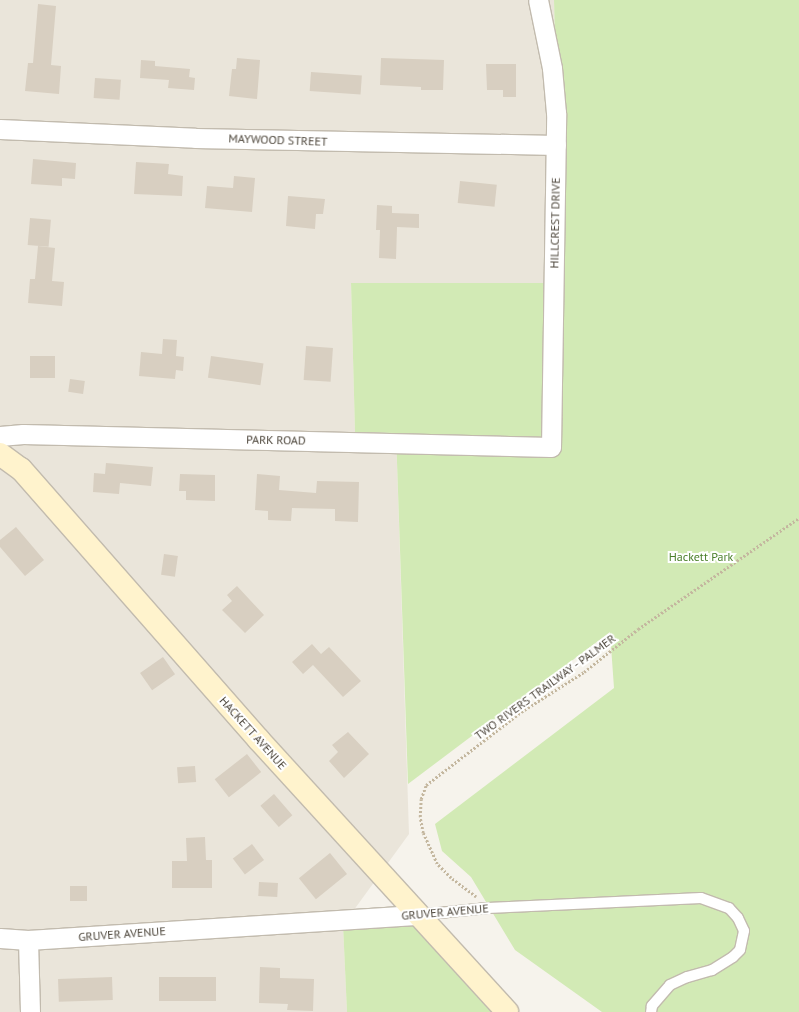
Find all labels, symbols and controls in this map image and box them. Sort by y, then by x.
street label: MAYWOOD STREET [228,131,328,149]
street label: HILLCREST DRIVE [547,177,563,269]
street label: PARK ROAD [246,432,306,448]
park label: Hackett Park [669,550,733,564]
street label: TWO RIVERS TRAILWAY - PALMER [471,630,619,744]
street label: HACKETT AVENUE [216,693,290,773]
street label: GRUVER AVENUE [401,901,489,923]
street label: GRUVER AVENUE [78,924,166,944]

